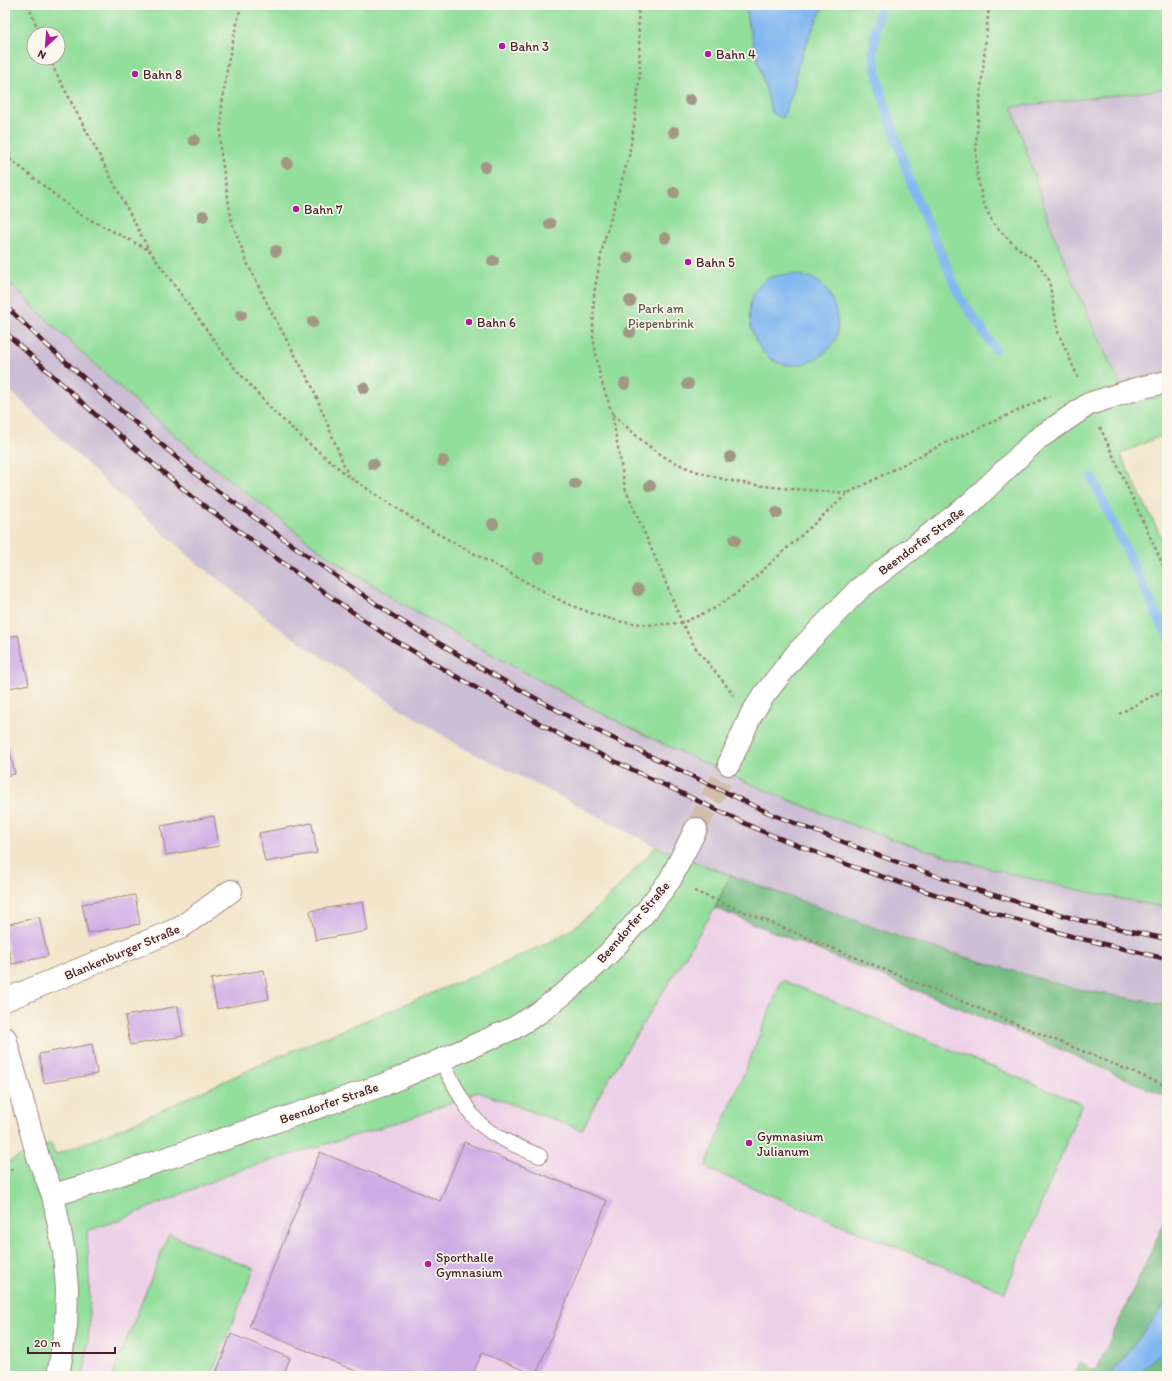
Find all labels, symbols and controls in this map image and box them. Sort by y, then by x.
north arrow [26,26,66,66]
place label: Bahn 3 [510,39,549,54]
marker: Bahn 3 [497,41,507,51]
text: N [36,47,48,62]
place label: Bahn 4 [716,47,756,62]
marker: Bahn 4 [703,49,713,59]
place label: Bahn 8 [143,67,182,82]
marker: Bahn 8 [130,69,140,79]
place label: Bahn 7 [304,202,343,217]
marker: Bahn 7 [291,204,301,214]
place label: Bahn 5 [696,255,735,270]
marker: Bahn 5 [683,257,693,267]
park label: Park am Piepenbrink [628,301,694,331]
place label: Bahn 6 [477,315,516,330]
marker: Bahn 6 [464,317,474,327]
street label: Beendorfer Straße [875,504,967,578]
street label: Beendorfer Straße [593,878,673,966]
street label: Blankenburger Straße [62,921,182,983]
street label: Beendorfer Straße [278,1079,380,1127]
place label: Gymnasium Julianum [757,1129,824,1159]
marker: Gymnasium Julianum [744,1138,754,1148]
place label: Sporthalle Gymnasium [436,1250,503,1280]
marker: Sporthalle Gymnasium [423,1259,433,1269]
scale bar [28,1329,115,1355]
text: 20 m [34,1336,61,1350]

